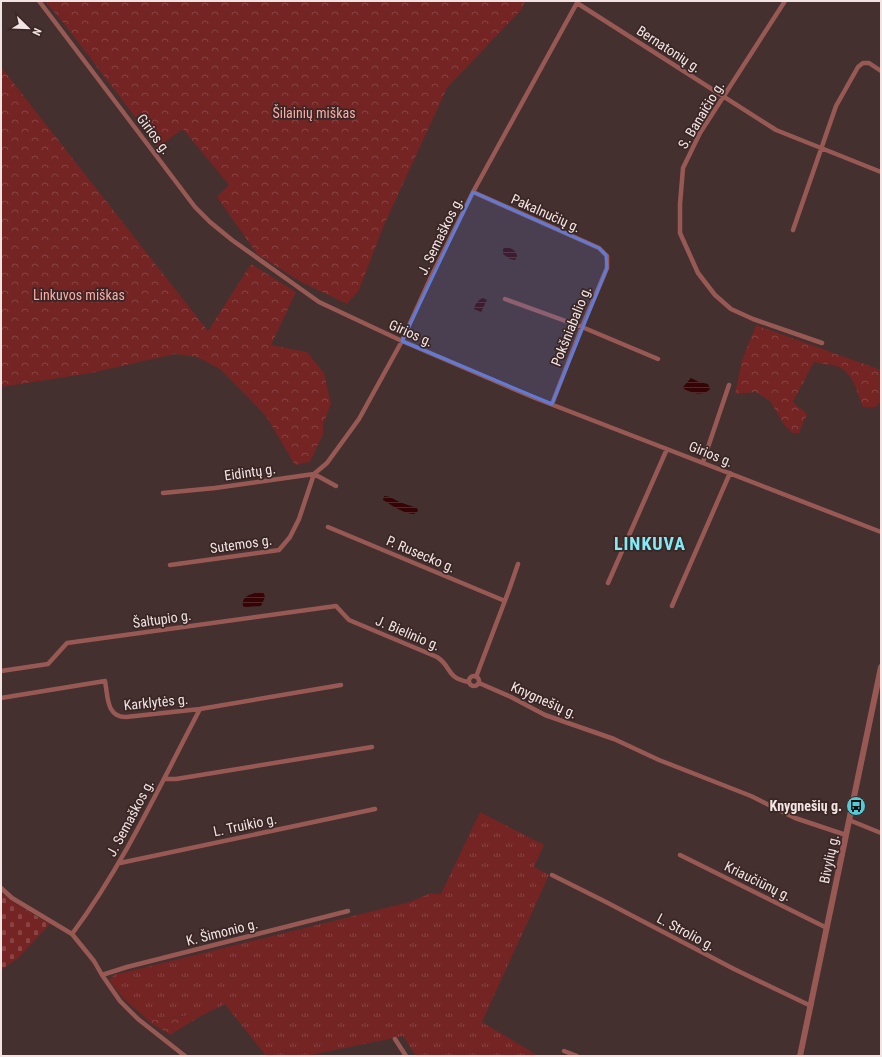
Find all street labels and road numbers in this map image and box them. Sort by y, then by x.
street label: Bernatonių g. [634,22,704,76]
street label: S. Banaičio g. [675,78,727,152]
street label: Girios g. [134,111,174,157]
street label: Pakalnučių g. [509,191,583,235]
street label: J. Semaškos g. [414,194,466,278]
street label: Pokšniabalio g. [548,284,594,368]
street label: Girios g. [387,316,435,350]
street label: Girios g. [687,438,735,470]
street label: Eidintų g. [223,460,277,484]
street label: Sutemos g. [209,532,273,556]
street label: P. Rusecko g. [384,532,458,576]
street label: Šaltupio g. [132,606,192,631]
street label: J. Bielinio g. [373,612,443,654]
street label: Knygnešių g. [509,678,579,722]
street label: Karklytės g. [123,691,189,713]
street label: J. Semaškos g. [103,777,157,859]
street label: L. Truikio g. [212,810,278,840]
street label: Bivylių g. [816,833,842,885]
street label: Kriaučiūnų g. [722,858,794,904]
street label: L. Strolio g. [654,910,718,954]
street label: K. Šimonio g. [184,914,260,949]

